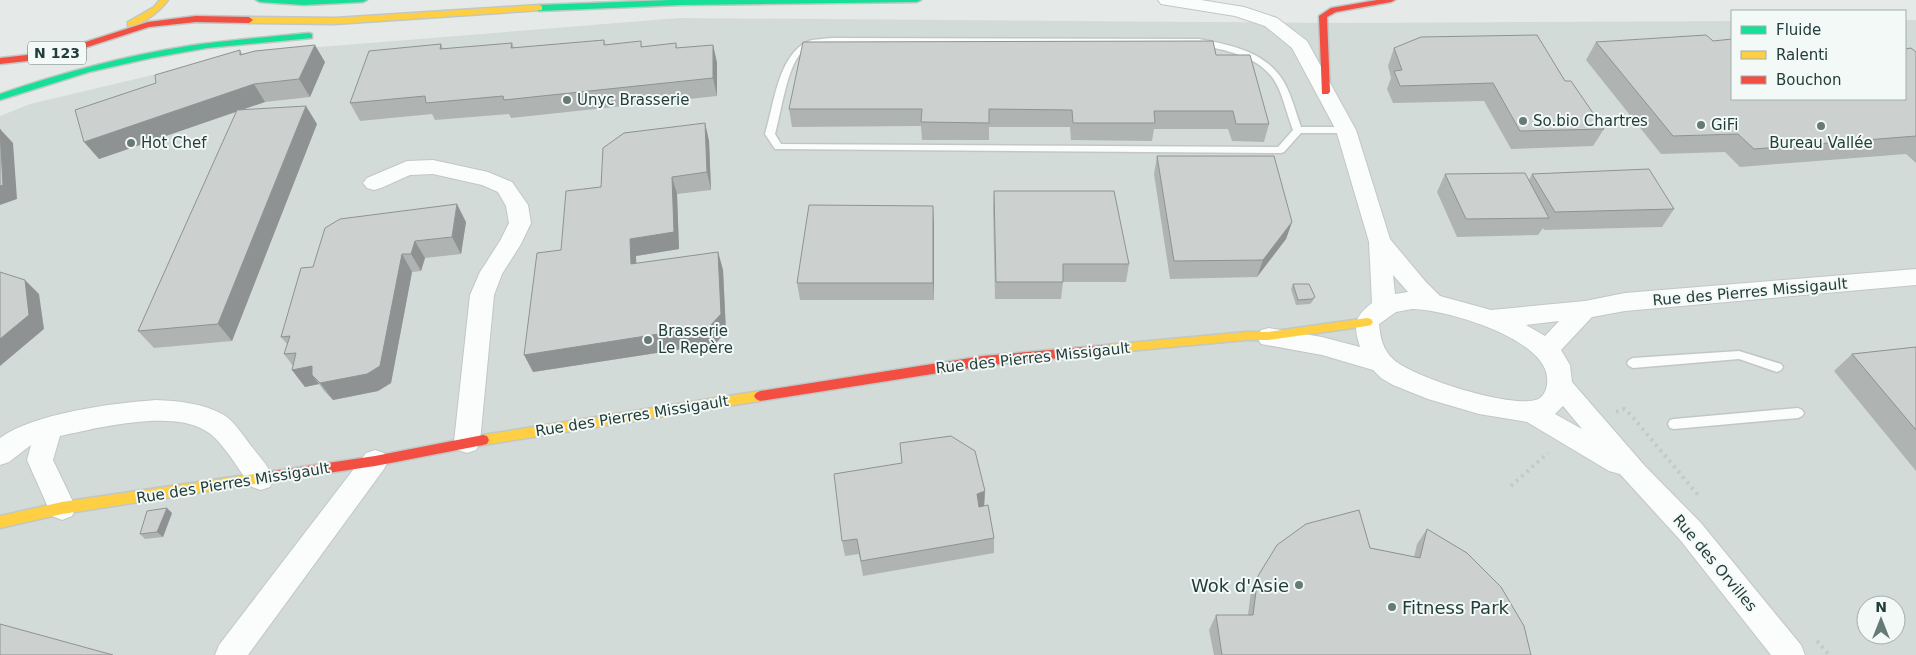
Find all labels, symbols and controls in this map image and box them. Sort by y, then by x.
legend [1731,10,1906,100]
text: Fluide [1776,21,1821,39]
road number: N 123 [28,42,86,64]
text: Ralenti [1776,46,1828,64]
text: Bouchon [1776,71,1841,89]
place label: Unyc Brasserie [577,91,689,109]
marker: Unyc Brasserie [561,94,573,106]
place label: So.bio Chartres [1533,112,1648,130]
marker: So.bio Chartres [1517,115,1529,127]
place label: GiFi [1711,116,1739,134]
marker: GiFi [1695,119,1707,131]
marker: Bureau Vallée [1815,120,1827,132]
place label: Hot Chef [141,134,207,152]
place label: Bureau Vallée [1769,134,1873,152]
marker: Hot Chef [125,137,137,149]
street label: Rue des Pierres Missigault [1652,275,1848,309]
place label: Brasserie Le Repère [658,322,733,357]
marker: Brasserie Le Repère [642,334,654,346]
street label: Rue des Pierres Missigault [935,339,1131,377]
street label: Rue des Pierres Missigault [534,392,730,440]
street label: Rue des Pierres Missigault [135,459,331,507]
street label: Rue des Orvilles [1669,511,1761,615]
place label: Wok d'Asie [1191,575,1289,596]
marker: Wok d'Asie [1293,579,1305,591]
north arrow [1856,595,1906,645]
place label: Fitness Park [1402,597,1510,618]
text: N [1875,599,1887,615]
marker: Fitness Park [1386,601,1398,613]

